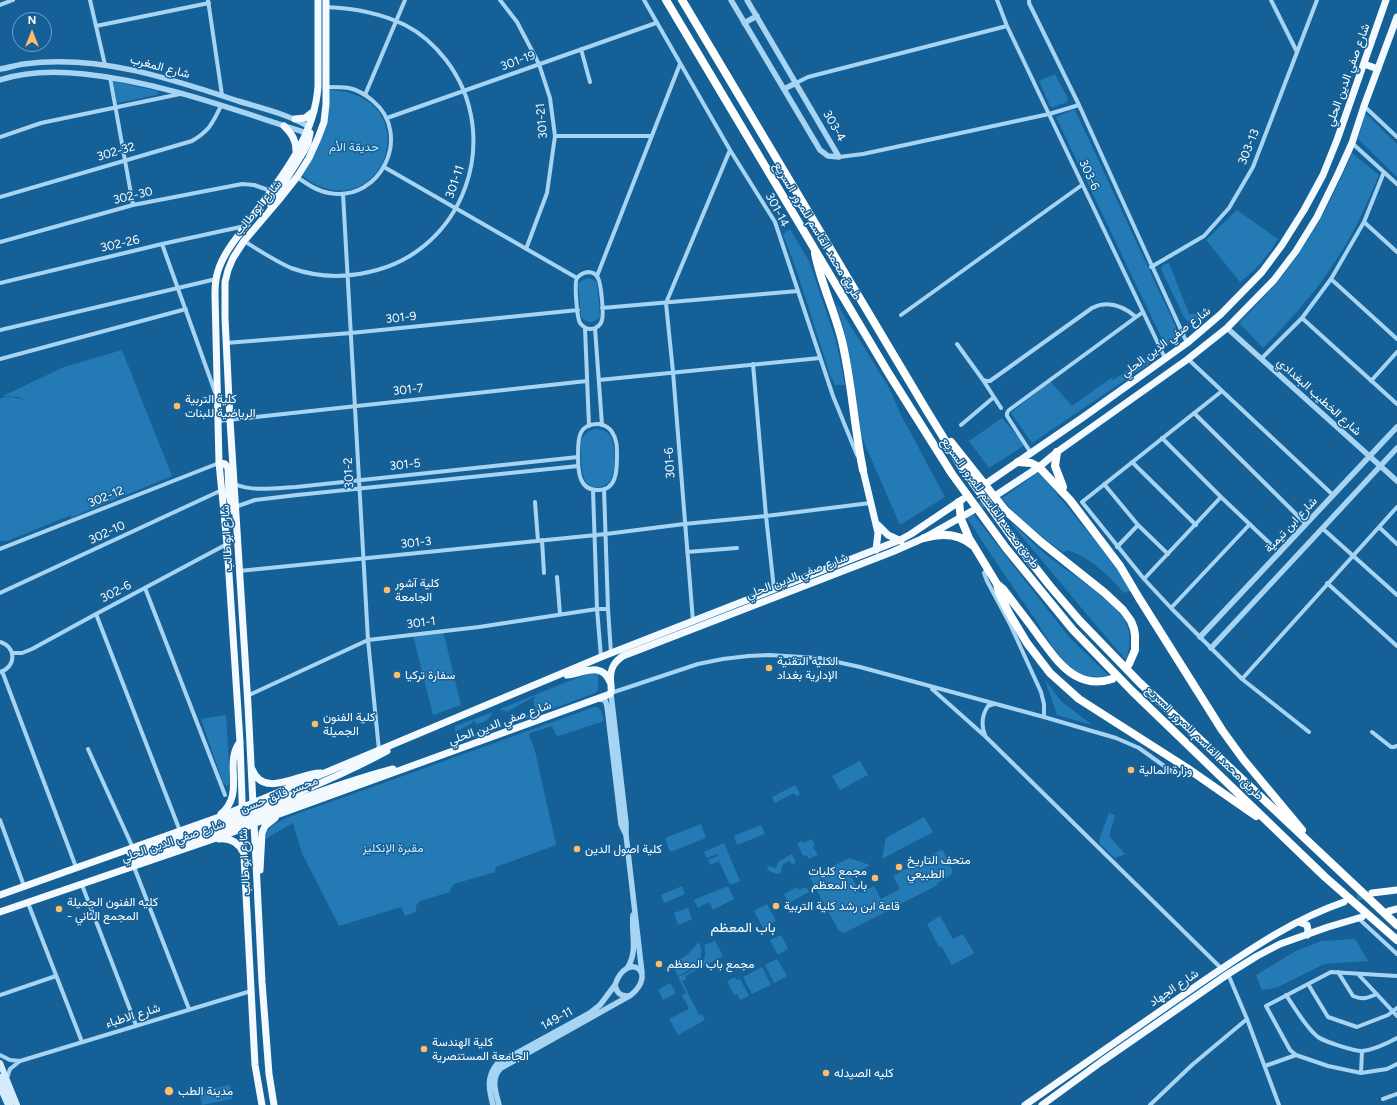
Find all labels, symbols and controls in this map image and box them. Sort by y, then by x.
north arrow [12,12,52,52]
text: N [28,14,36,27]
street label: شارع صفي الدين الحلي [1323,22,1373,128]
street label: 301-19 [499,48,537,74]
street label: شارع المغرب [129,52,191,82]
street label: 301-21 [533,103,551,139]
street label: 303-4 [819,108,849,144]
street label: 303-13 [1235,127,1263,167]
street label: 302-32 [95,140,137,164]
park label: حديقة الأم [329,140,379,154]
street label: 303-6 [1076,157,1102,193]
street label: طريق محمد القاسم للمرور السريع [770,159,864,303]
street label: 301-11 [443,164,467,200]
street label: شارع ابو طالب [231,177,285,239]
street label: 302-30 [112,184,154,208]
street label: 301-14 [762,190,792,230]
street label: 302-26 [99,233,141,255]
street label: شارع صفي الدين الحلي [1118,304,1214,380]
street label: 301-9 [385,309,417,327]
street label: شارع الخطيب البغدادي [1274,355,1364,439]
street label: 301-7 [392,381,424,399]
place label: كلية التربية الرياضية للبنات [185,392,255,420]
marker: كلية التربية الرياضية للبنات [172,401,182,411]
street label: طريق محمد القاسم للمرور السريع [938,435,1042,571]
street label: 301-6 [662,447,678,479]
street label: 301-5 [389,456,421,474]
street label: 301-2 [341,457,357,489]
street label: 302-12 [86,483,126,511]
street label: شارع ابن تيمية [1262,494,1320,556]
street label: شارع ابو طالب [218,504,236,572]
street label: 302-10 [86,518,128,548]
street label: 301-3 [400,534,432,552]
street label: شارع صفي الدين الحلي [744,550,850,602]
place label: كلية آشور الجامعة [395,576,439,604]
street label: 302-6 [98,578,134,606]
marker: كلية آشور الجامعة [382,585,392,595]
street label: 301-1 [406,614,436,632]
place label: الكلية التقنية الإدارية بغداد [777,654,838,682]
marker: الكلية التقنية الإدارية بغداد [764,663,774,673]
place label: سفارة تركيا [405,668,455,682]
marker: سفارة تركيا [392,670,402,680]
street label: طريق محمد القاسم للمرور السريع [1142,683,1266,803]
street label: شارع صفي الدين الحلي [447,698,553,748]
place label: كلية الفنون الجميلة [323,710,375,738]
marker: كلية الفنون الجميلة [310,719,320,729]
place label: وزارة المالية [1139,763,1192,777]
marker: وزارة المالية [1126,765,1136,775]
street label: مجسر فائق حسن [238,773,320,817]
street label: شارع صفي الدين الحلي [119,817,227,865]
street label: شارع ابو طالب [236,828,254,896]
park label: مقبرة الإنكليز [362,841,424,855]
place label: كلية اصول الدين [585,842,662,856]
marker: كلية اصول الدين [572,844,582,854]
place label: متحف التاريخ الطبيعي [907,853,971,881]
marker: متحف التاريخ الطبيعي [894,862,904,872]
place label: مجمع كليات باب المعظم [808,864,867,892]
marker: مجمع كليات باب المعظم [870,873,880,883]
place label: كليه الفنون الجميلة - المجمع الثاني [67,895,158,923]
place label: قاعة ابن رشد كلية التربية [784,899,900,913]
marker: قاعة ابن رشد كلية التربية [771,901,781,911]
marker: كليه الفنون الجميلة - المجمع الثاني [54,904,64,914]
district label: باب المعظم [710,920,776,936]
place label: مجمع باب المعظم [667,957,754,971]
marker: مجمع باب المعظم [654,959,664,969]
street label: شارع الجهاد [1147,966,1201,1010]
street label: شارع الاطباء [104,1001,162,1031]
street label: 149-11 [539,1004,575,1034]
place label: كلية الهندسة الجامعة المستنصرية [432,1035,529,1063]
marker: كلية الهندسة الجامعة المستنصرية [419,1044,429,1054]
place label: كليه الصيدله [834,1066,894,1080]
marker: كليه الصيدله [821,1068,831,1078]
place label: مدينة الطب [178,1084,233,1098]
marker: مدينة الطب [163,1085,175,1097]

